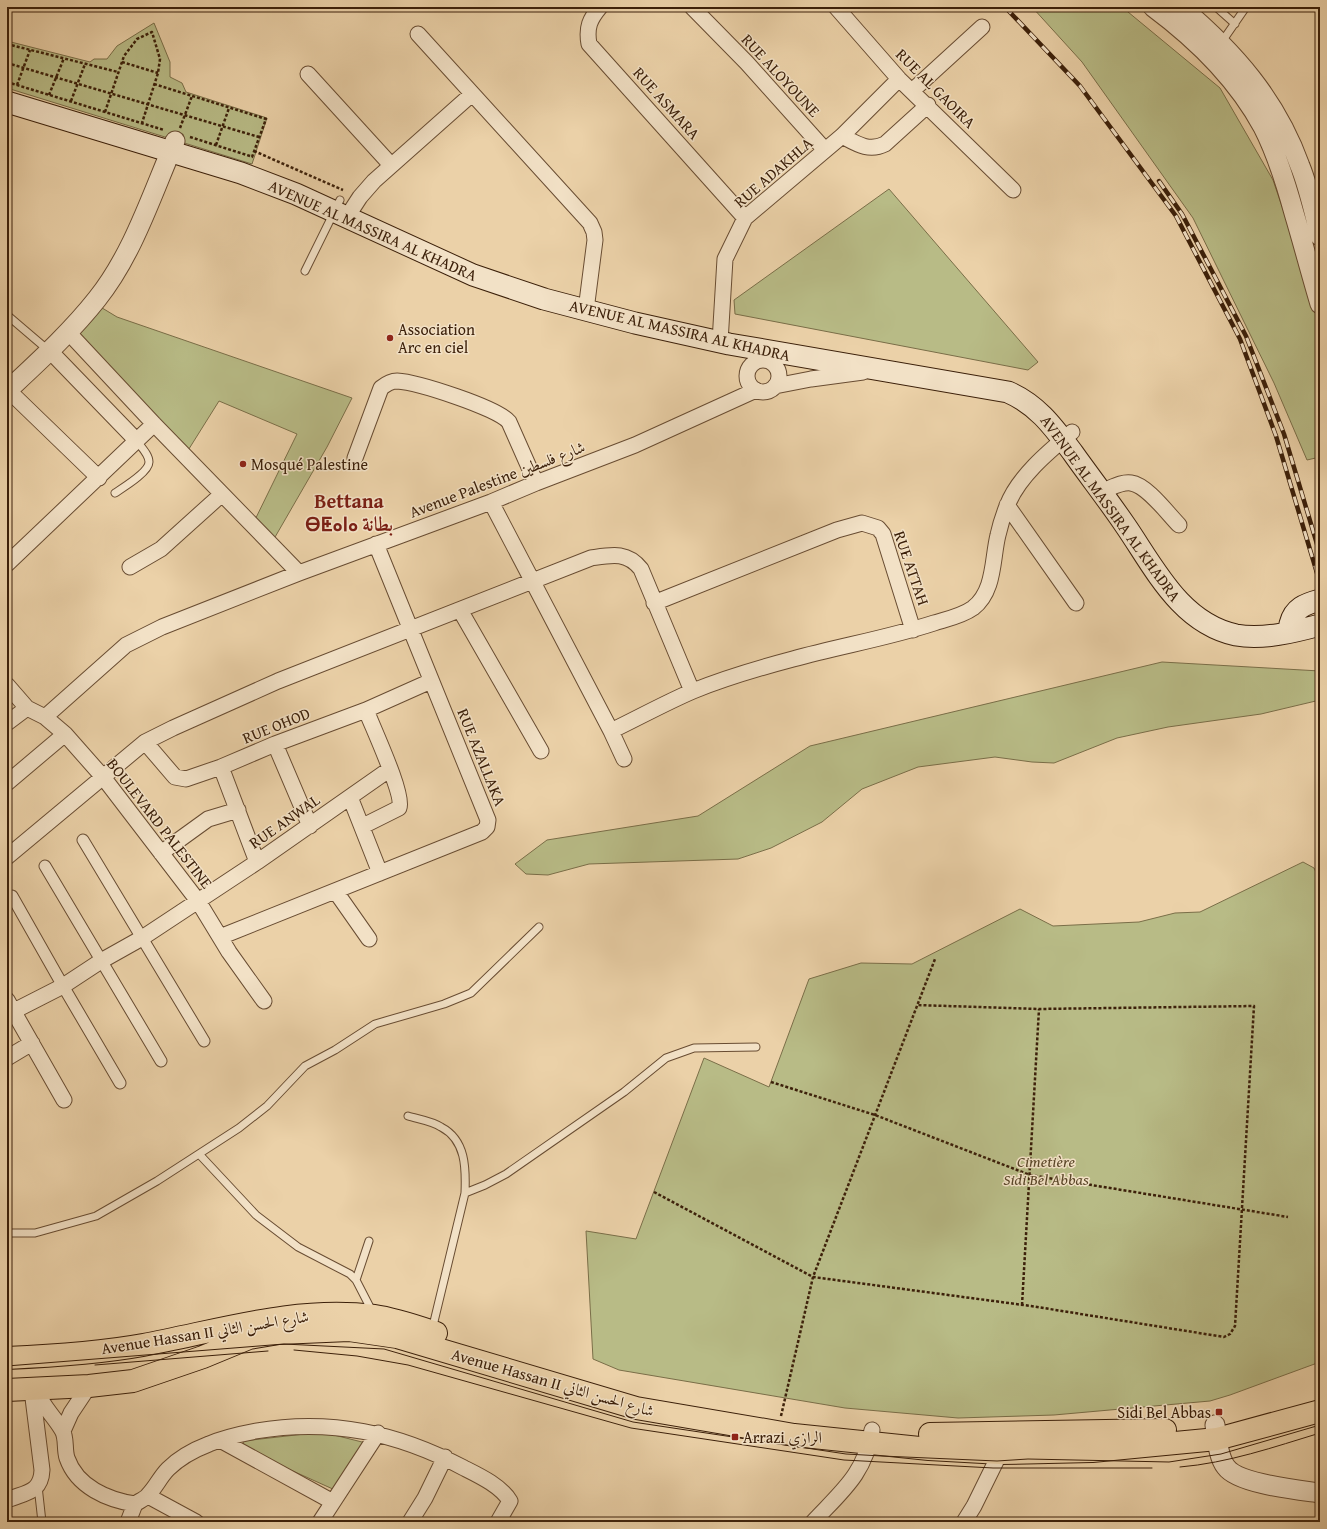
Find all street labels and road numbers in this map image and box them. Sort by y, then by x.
street label: RUE ALOYOUNE [736,28,826,122]
street label: RUE AL GAOIRA [890,42,982,134]
street label: RUE ASMARA [628,61,706,145]
street label: RUE ADAKHLA [728,131,818,213]
street label: AVENUE AL MASSIRA AL KHADRA [265,173,481,287]
street label: AVENUE AL MASSIRA AL KHADRA [567,293,793,367]
street label: AVENUE AL MASSIRA AL KHADRA [1035,410,1187,607]
street label: Avenue Palestine شارع فلسطين [406,434,589,526]
street label: RUE ATTAH [888,527,936,609]
street label: RUE OHOD [239,700,314,749]
street label: RUE AZALLAKA [451,704,513,810]
street label: BOULEVARD PALESTINE [101,753,219,893]
street label: RUE ANWAL [244,788,324,854]
street label: Avenue Hassan II شارع الحسن الثاني [99,1304,311,1362]
street label: Avenue Hassan II شارع الحسن الثاني [448,1342,657,1424]

